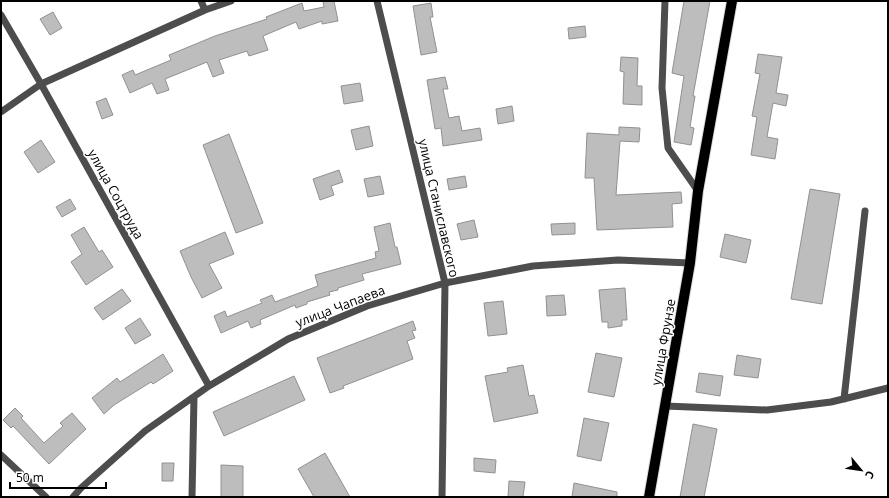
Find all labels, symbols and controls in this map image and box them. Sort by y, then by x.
street label: улица Станиславского [414,137,464,279]
street label: улица Соцтруда [84,146,148,242]
street label: улица Чапаева [293,281,387,331]
street label: улица Фрунзе [647,297,679,387]
north arrow [841,450,881,490]
scale bar [10,464,106,490]
text: С [862,468,878,482]
text: 50 m [16,469,44,486]

